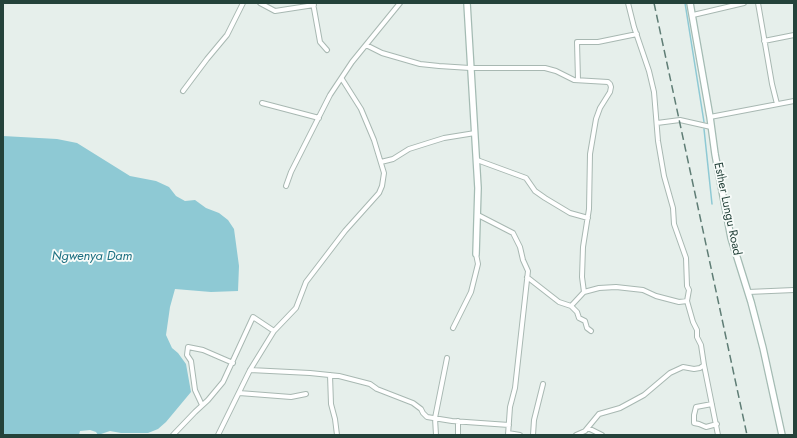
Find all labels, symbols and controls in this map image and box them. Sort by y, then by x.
street label: Esther Lungu Road [710,161,744,257]
water label: Ngwenya Dam [52,249,132,265]

